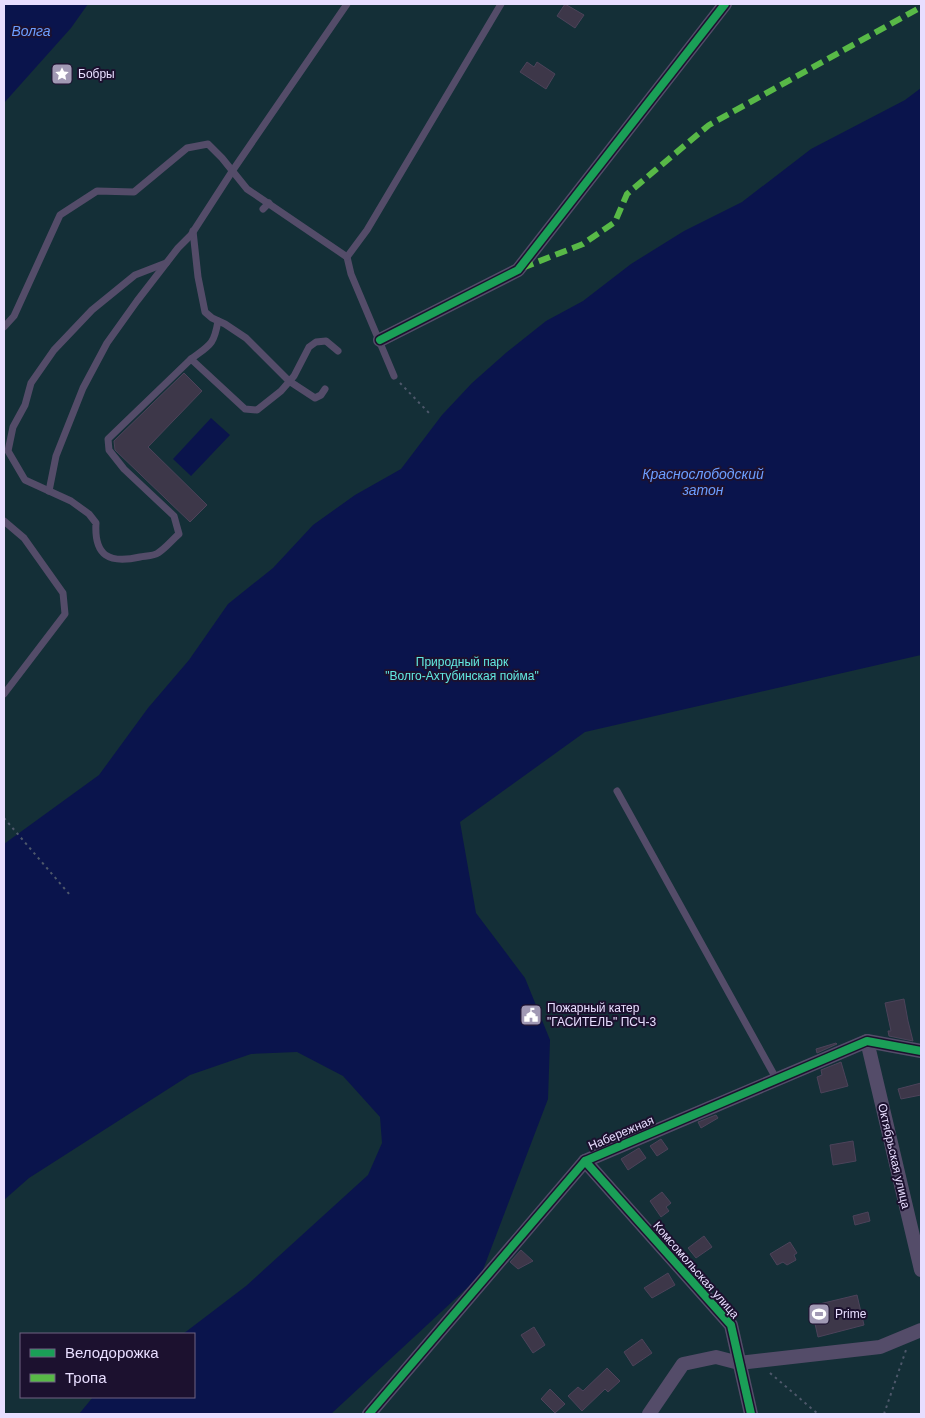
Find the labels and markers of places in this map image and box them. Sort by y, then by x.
place icon: Бобры [50,62,74,86]
place label: Бобры [78,67,115,81]
place label: Пожарный катер "ГАСИТЕЛЬ" ПСЧ-3 [547,1001,657,1029]
public building icon: Пожарный катер "ГАСИТЕЛЬ" ПСЧ-3 [519,1003,543,1027]
sports icon: Prime [807,1302,831,1326]
place label: Prime [835,1307,867,1321]

